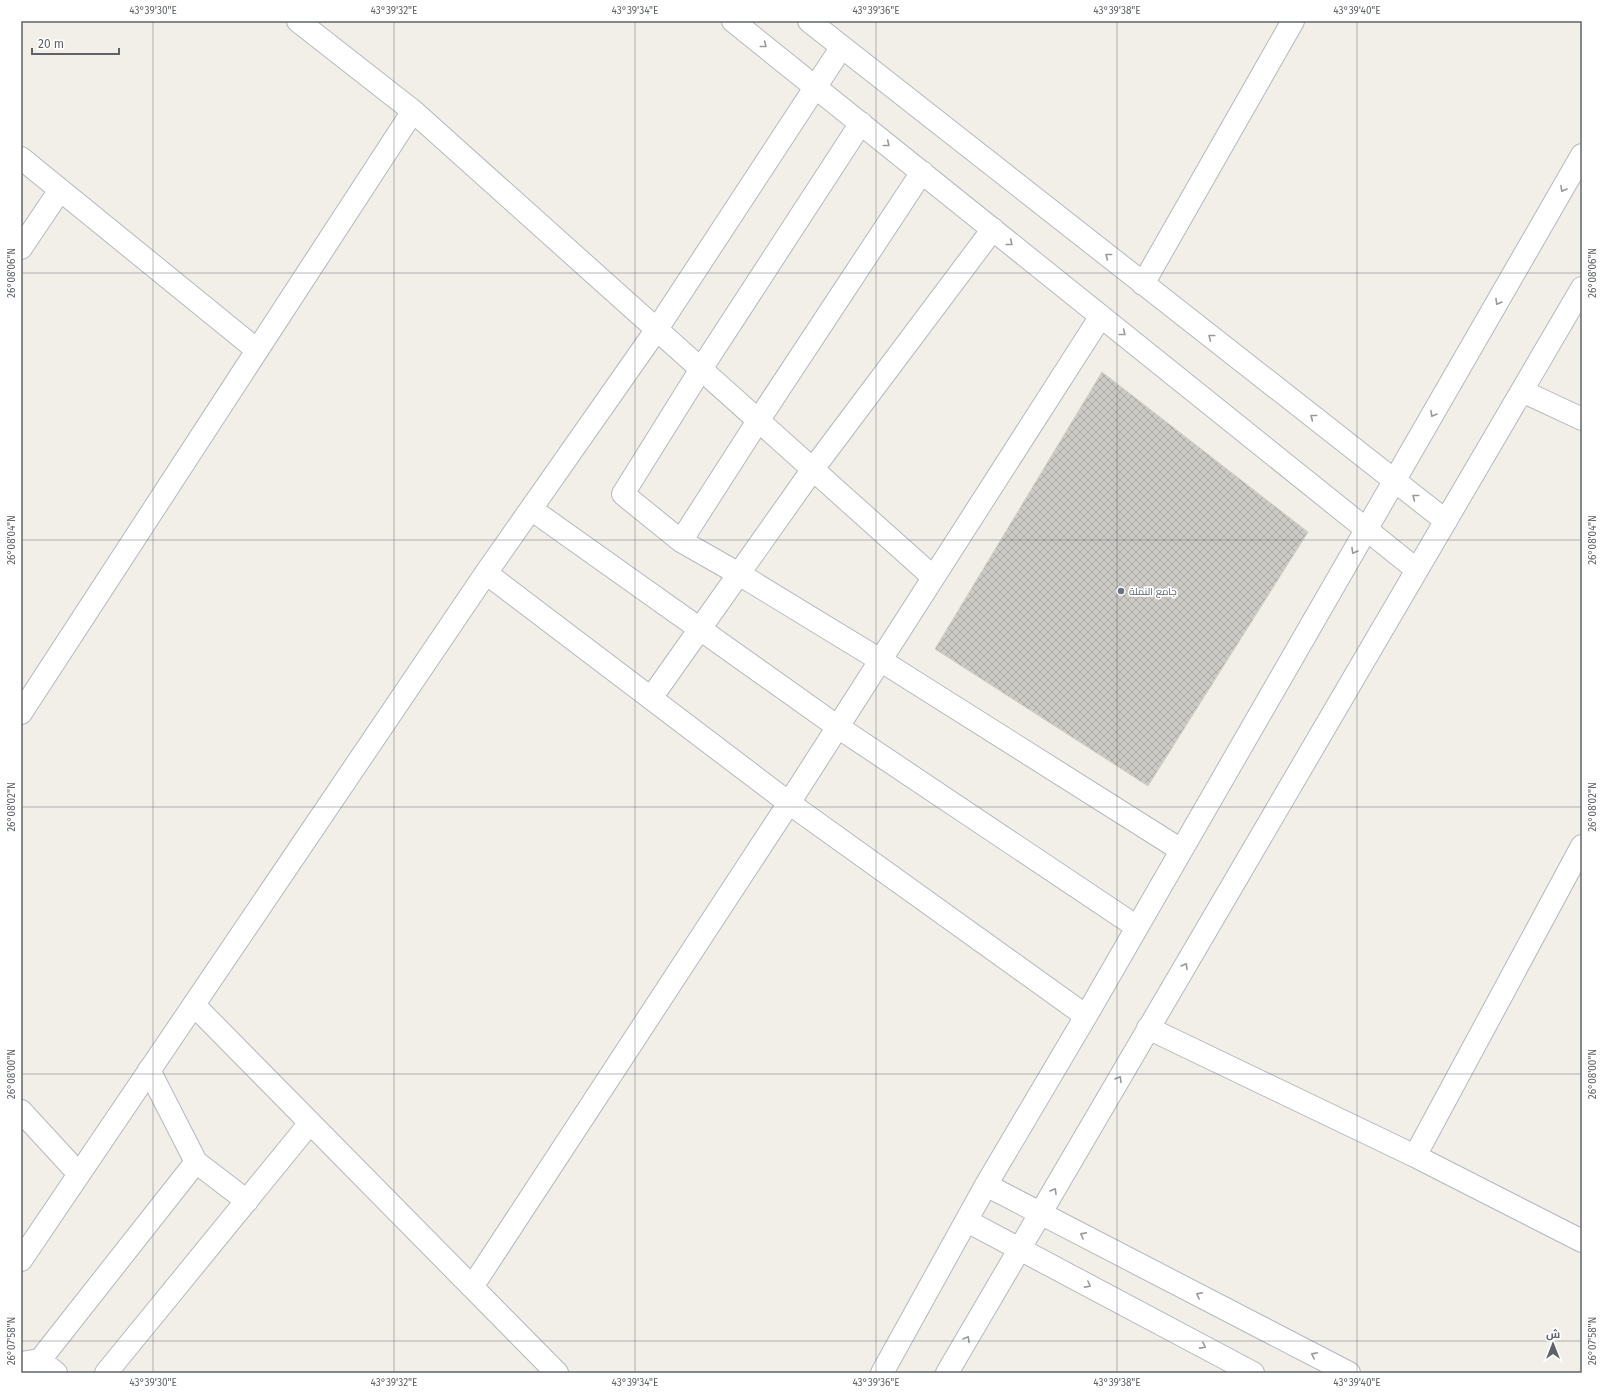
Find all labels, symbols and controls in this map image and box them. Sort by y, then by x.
text: 43°39'30"E [129,5,177,17]
text: 43°39'32"E [371,5,417,17]
text: 43°39'34"E [612,5,658,17]
text: 43°39'36"E [852,5,900,17]
text: 43°39'38"E [1093,5,1141,17]
text: 43°39'40"E [1333,5,1381,17]
scale bar [32,30,119,56]
text: 20 m [38,37,64,51]
one-way arrow [759,41,766,48]
one-way arrow [882,139,890,146]
one-way arrow [1560,185,1567,192]
one-way arrow [1006,238,1013,245]
text: 26°08'06"N [6,248,18,298]
text: 26°08'06"N [1587,248,1599,298]
one-way arrow [1106,254,1113,261]
one-way arrow [1495,298,1502,305]
one-way arrow [1118,328,1125,335]
one-way arrow [1208,334,1215,341]
one-way arrow [1430,410,1437,418]
one-way arrow [1310,415,1317,422]
one-way arrow [1413,495,1420,502]
text: 26°08'04"N [6,515,18,565]
text: 26°08'04"N [1587,515,1599,565]
one-way arrow [1351,547,1358,554]
marker: جامع النملة [1116,586,1126,596]
place label: جامع النملة [1129,586,1177,598]
text: 26°08'02"N [6,782,18,832]
text: 26°08'02"N [1587,782,1599,832]
one-way arrow [1180,963,1187,970]
text: 26°08'00"N [6,1049,18,1099]
text: 26°08'00"N [1587,1049,1599,1099]
one-way arrow [1115,1075,1122,1083]
one-way arrow [1049,1188,1056,1195]
one-way arrow [1080,1233,1088,1240]
one-way arrow [1084,1281,1091,1288]
one-way arrow [1196,1292,1203,1300]
text: 26°07'58"N [6,1317,18,1365]
text: 26°07'58"N [1587,1317,1599,1365]
north arrow [1533,1324,1573,1364]
text: ش [1546,1328,1560,1341]
one-way arrow [962,1336,969,1343]
one-way arrow [1198,1341,1206,1349]
one-way arrow [1311,1352,1318,1360]
text: 43°39'30"E [129,1377,177,1389]
text: 43°39'32"E [371,1377,417,1389]
text: 43°39'34"E [612,1377,658,1389]
text: 43°39'36"E [852,1377,900,1389]
text: 43°39'38"E [1093,1377,1141,1389]
text: 43°39'40"E [1333,1377,1381,1389]

